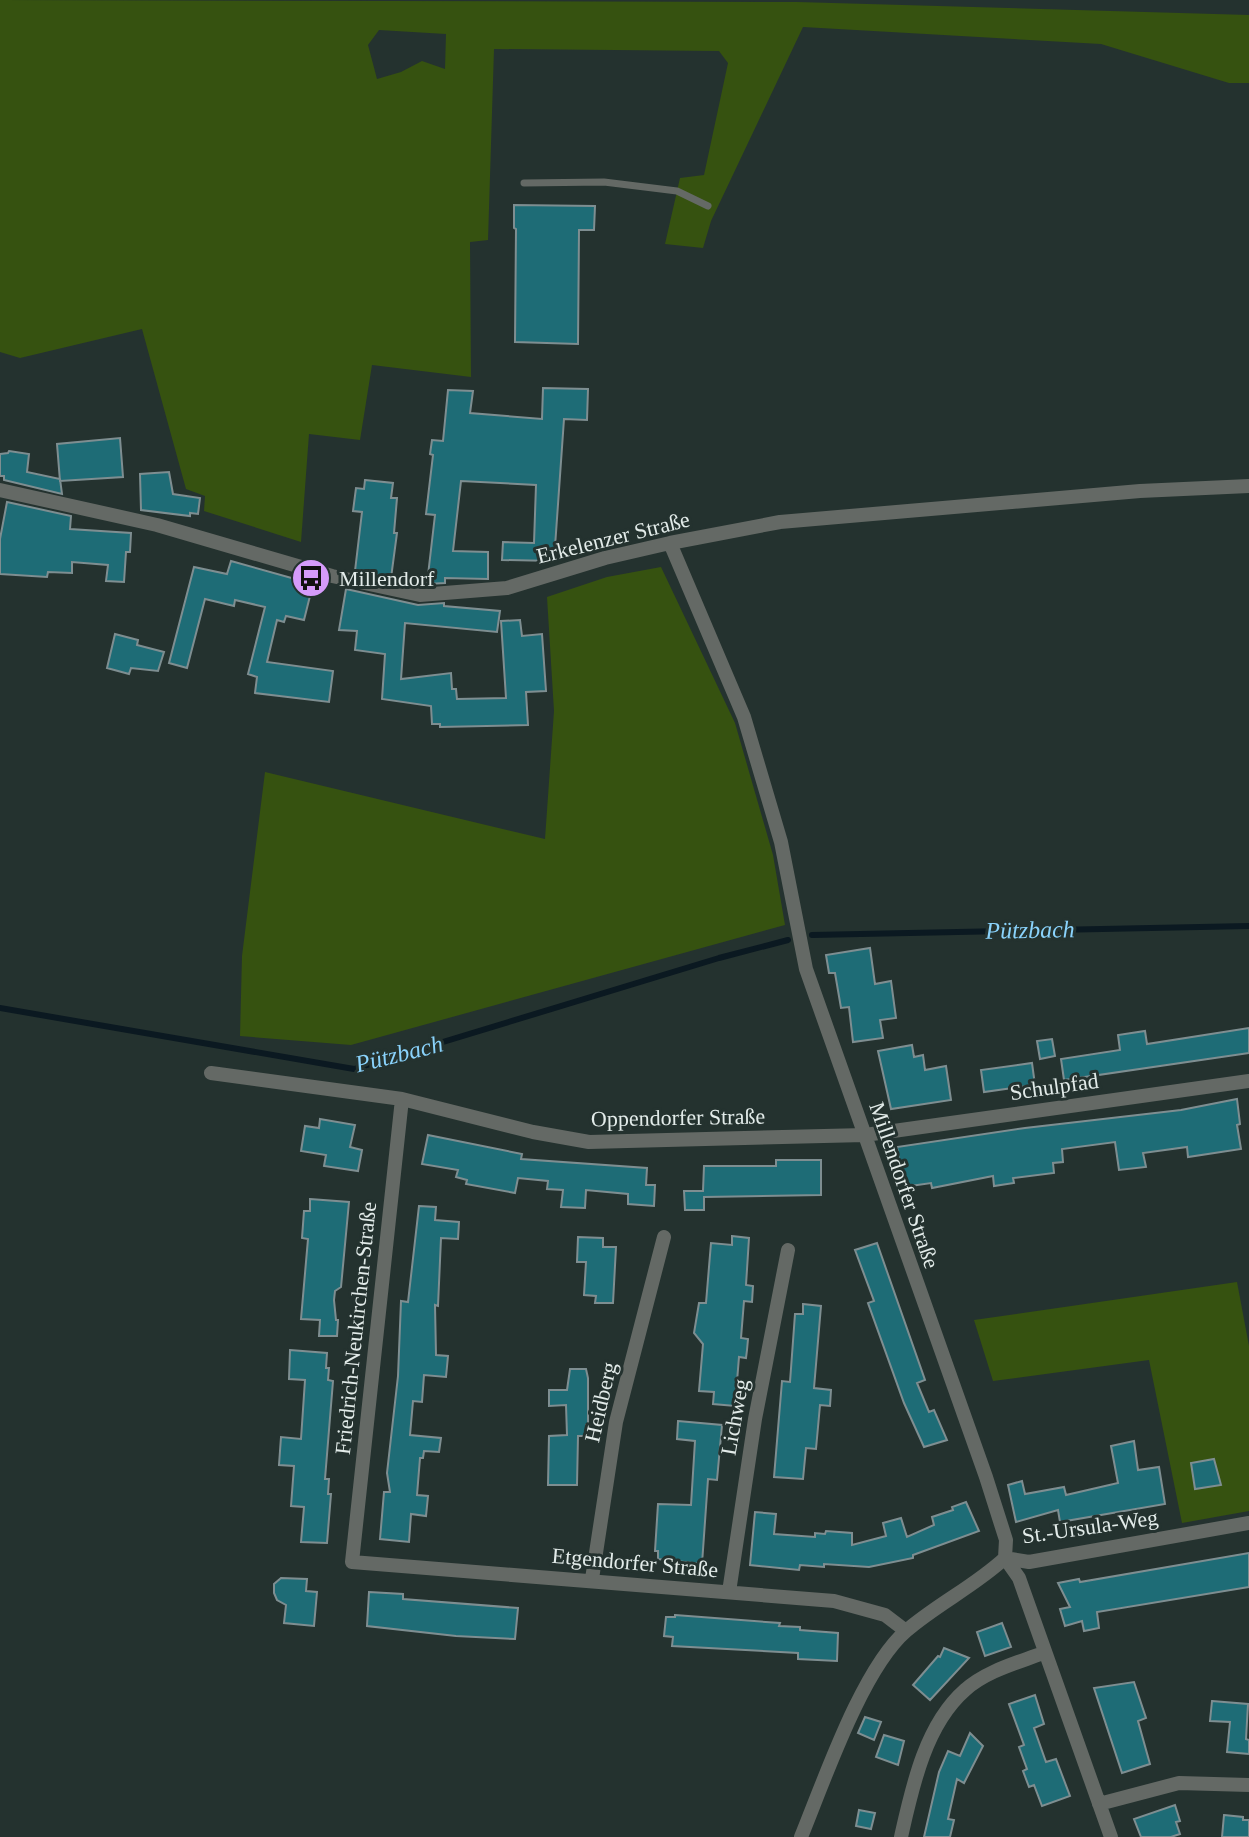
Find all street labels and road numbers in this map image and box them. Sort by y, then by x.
street label: Erkelenzer Straße [534,506,692,569]
street label: Schulpfad [1008,1068,1100,1105]
street label: Millendorfer Straße [864,1099,945,1272]
street label: Oppendorfer Straße [591,1103,765,1132]
street label: Friedrich-Neukirchen-Straße [330,1200,381,1456]
street label: Heidberg [579,1360,622,1445]
street label: Lichweg [715,1377,753,1457]
street label: St.-Ursula-Weg [1021,1505,1160,1548]
street label: Etgendorfer Straße [551,1543,719,1582]

